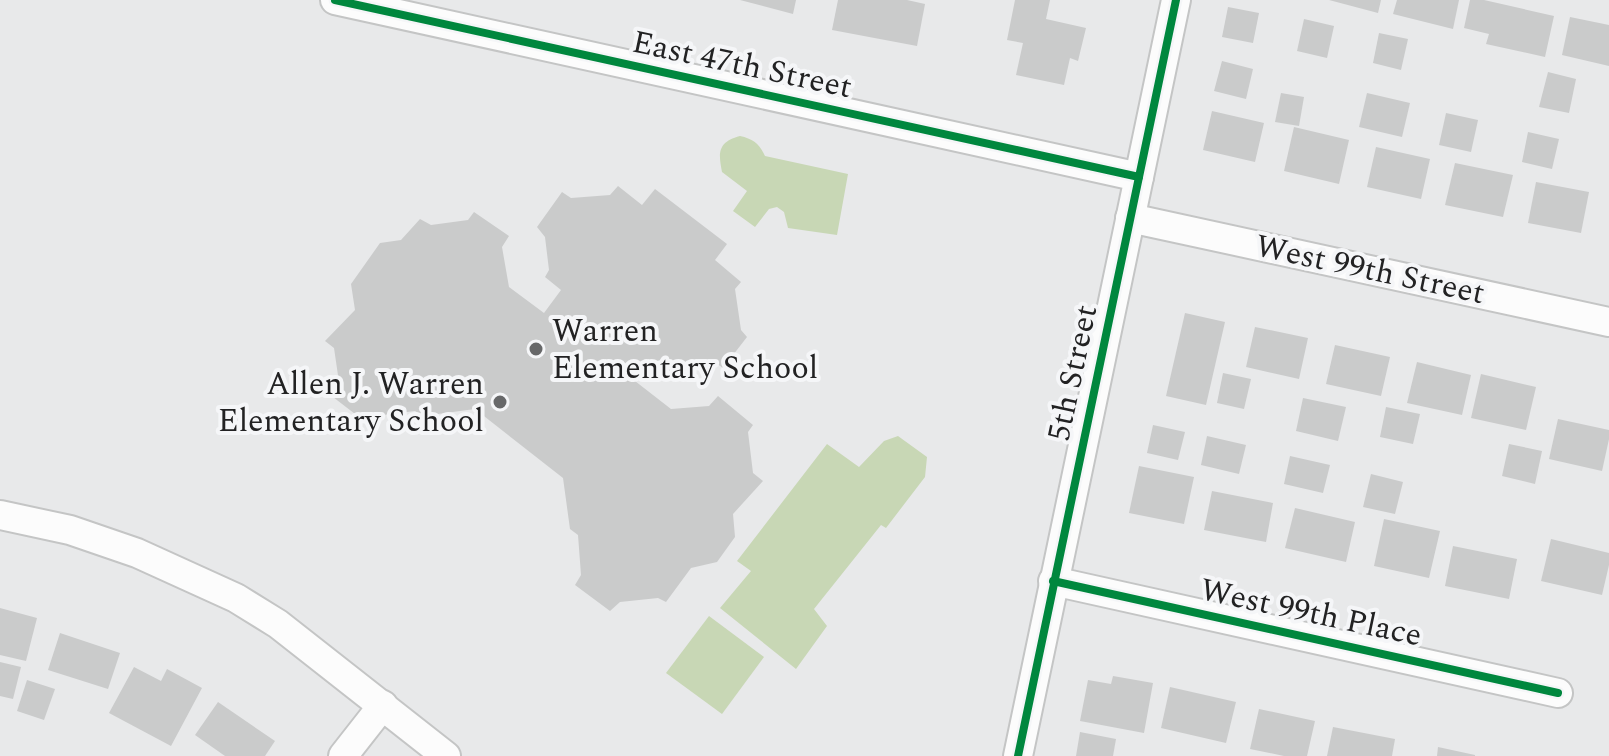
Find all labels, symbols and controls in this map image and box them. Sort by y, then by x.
street label: East 47th Street [628,18,856,112]
street label: West 99th Street [1251,222,1489,318]
street label: 5th Street [1035,300,1111,446]
place label: Warren Elementary School [552,307,818,393]
marker: Warren Elementary School [527,340,545,358]
place label: Allen J. Warren Elementary School [218,360,484,446]
marker: Allen J. Warren Elementary School [491,393,509,411]
street label: West 99th Place [1196,566,1426,660]

